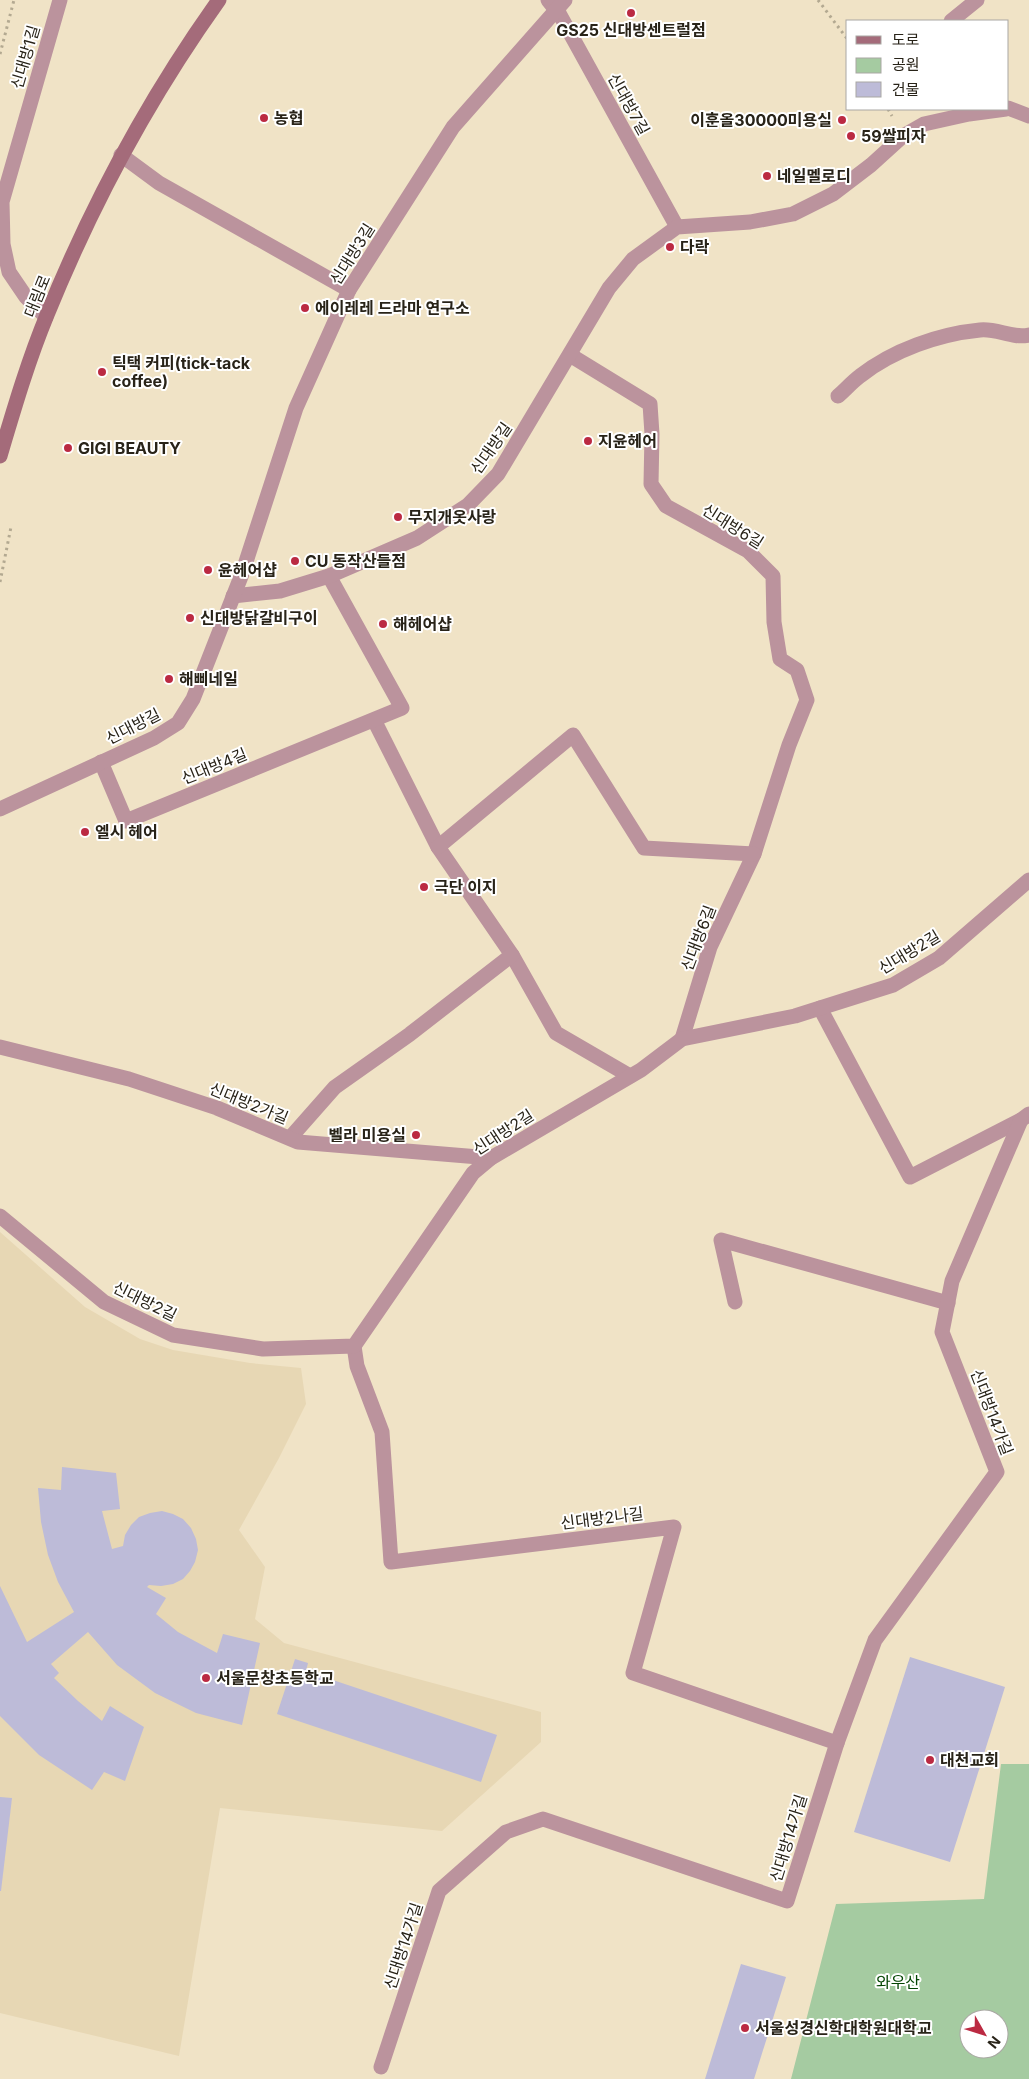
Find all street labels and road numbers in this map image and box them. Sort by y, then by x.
street label: 신대방1길 [6,23,44,91]
street label: 신대방7길 [604,69,654,139]
street label: 신대방3길 [325,220,379,288]
street label: 대림로 [19,272,55,320]
street label: 신대방길 [466,418,516,478]
street label: 신대방6길 [699,499,767,553]
street label: 신대방길 [102,704,164,748]
street label: 신대방4길 [178,744,250,788]
street label: 신대방6길 [676,902,720,974]
street label: 신대방2길 [874,926,944,978]
street label: 신대방2가길 [207,1078,291,1128]
street label: 신대방2길 [469,1105,537,1159]
street label: 신대방2길 [110,1277,180,1325]
street label: 신대방14가길 [966,1366,1018,1458]
street label: 신대방2나길 [559,1503,645,1533]
street label: 신대방14가길 [765,1792,811,1884]
street label: 신대방14가길 [380,1900,426,1992]

